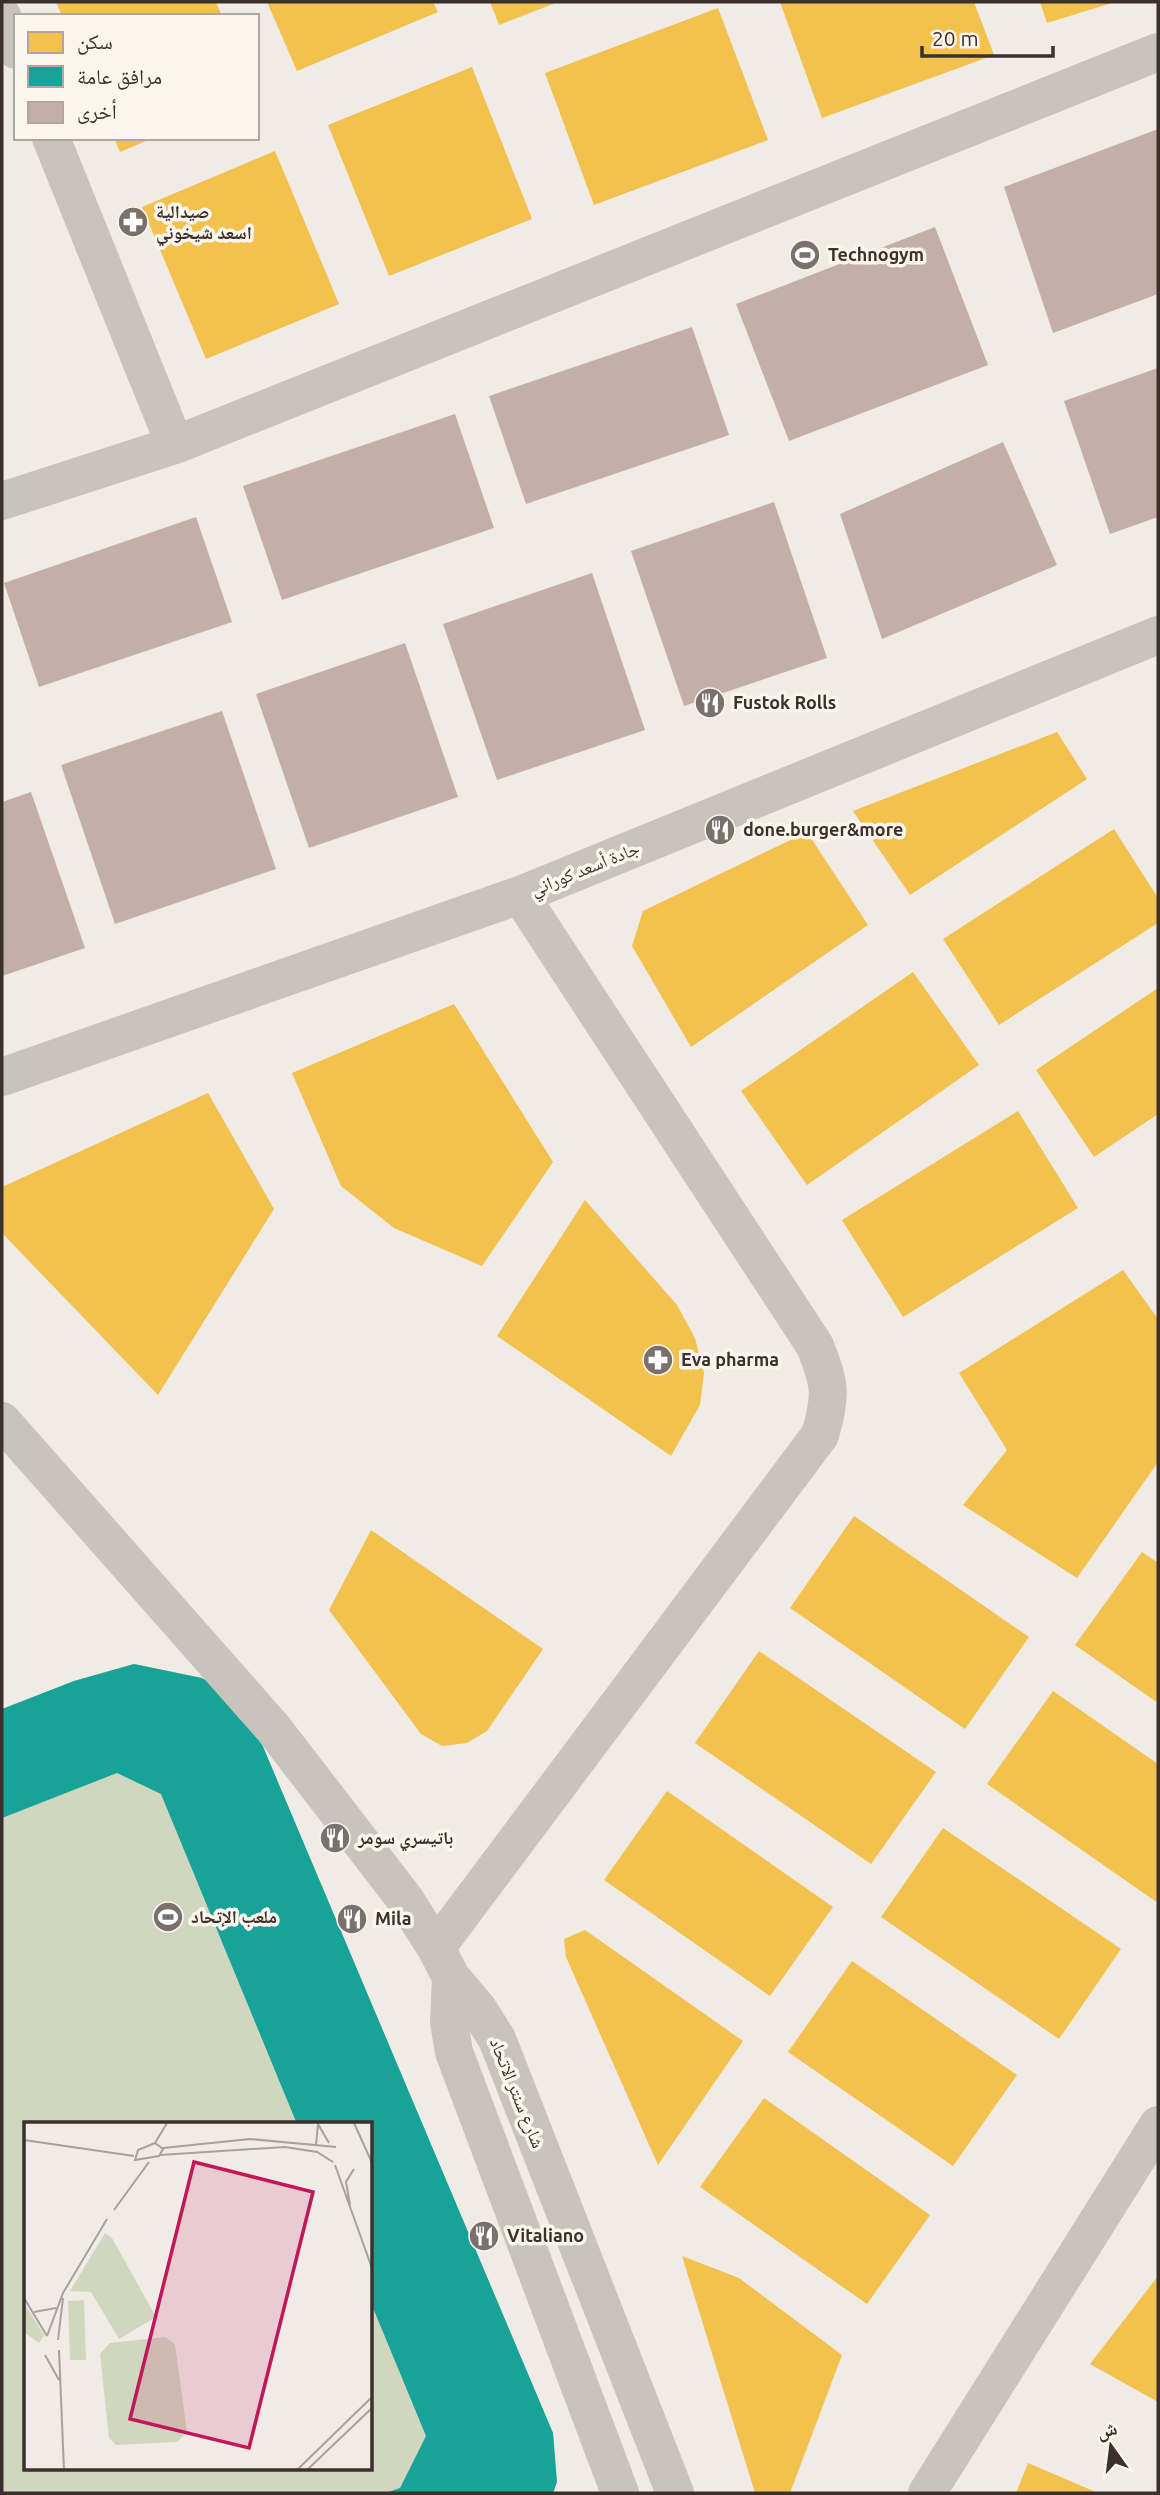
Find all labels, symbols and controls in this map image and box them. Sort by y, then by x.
legend [14,14,259,140]
scale bar [922,14,1053,58]
text: 20 m [932,26,979,50]
text: سكن [77,29,113,55]
text: مرافق عامة [77,64,162,90]
text: أخرى [77,99,117,124]
place label: صيدالية اسعد شيخوني [156,201,252,247]
pharmacy icon: صيدالية اسعد شيخوني [116,205,150,239]
sports icon: Technogym [788,238,822,272]
place label: Technogym [828,244,924,264]
restaurant icon: Fustok Rolls [693,686,727,720]
place label: Fustok Rolls [733,692,836,712]
restaurant icon: done.burger&more [703,813,737,847]
place label: done.burger&more [743,819,903,839]
street label: جادة أسعد كوراني [527,837,644,904]
pharmacy icon: Eva pharma [641,1343,675,1377]
place label: Eva pharma [681,1349,779,1369]
restaurant icon: باتيسري سومر [318,1821,352,1855]
place label: باتيسري سومر [357,1827,453,1852]
sports icon: ملعب الإتحاد [151,1900,185,1934]
restaurant icon: Mila [335,1902,369,1936]
place label: ملعب الإتحاد [191,1906,277,1928]
place label: Mila [375,1908,411,1928]
street label: شارع سنتر الاتحاد [485,2035,549,2151]
inset map [24,2122,373,2470]
restaurant icon: Vitaliano [467,2219,501,2253]
place label: Vitaliano [507,2225,584,2245]
north arrow [1076,2411,1146,2481]
text: ش [1094,2416,1120,2444]

